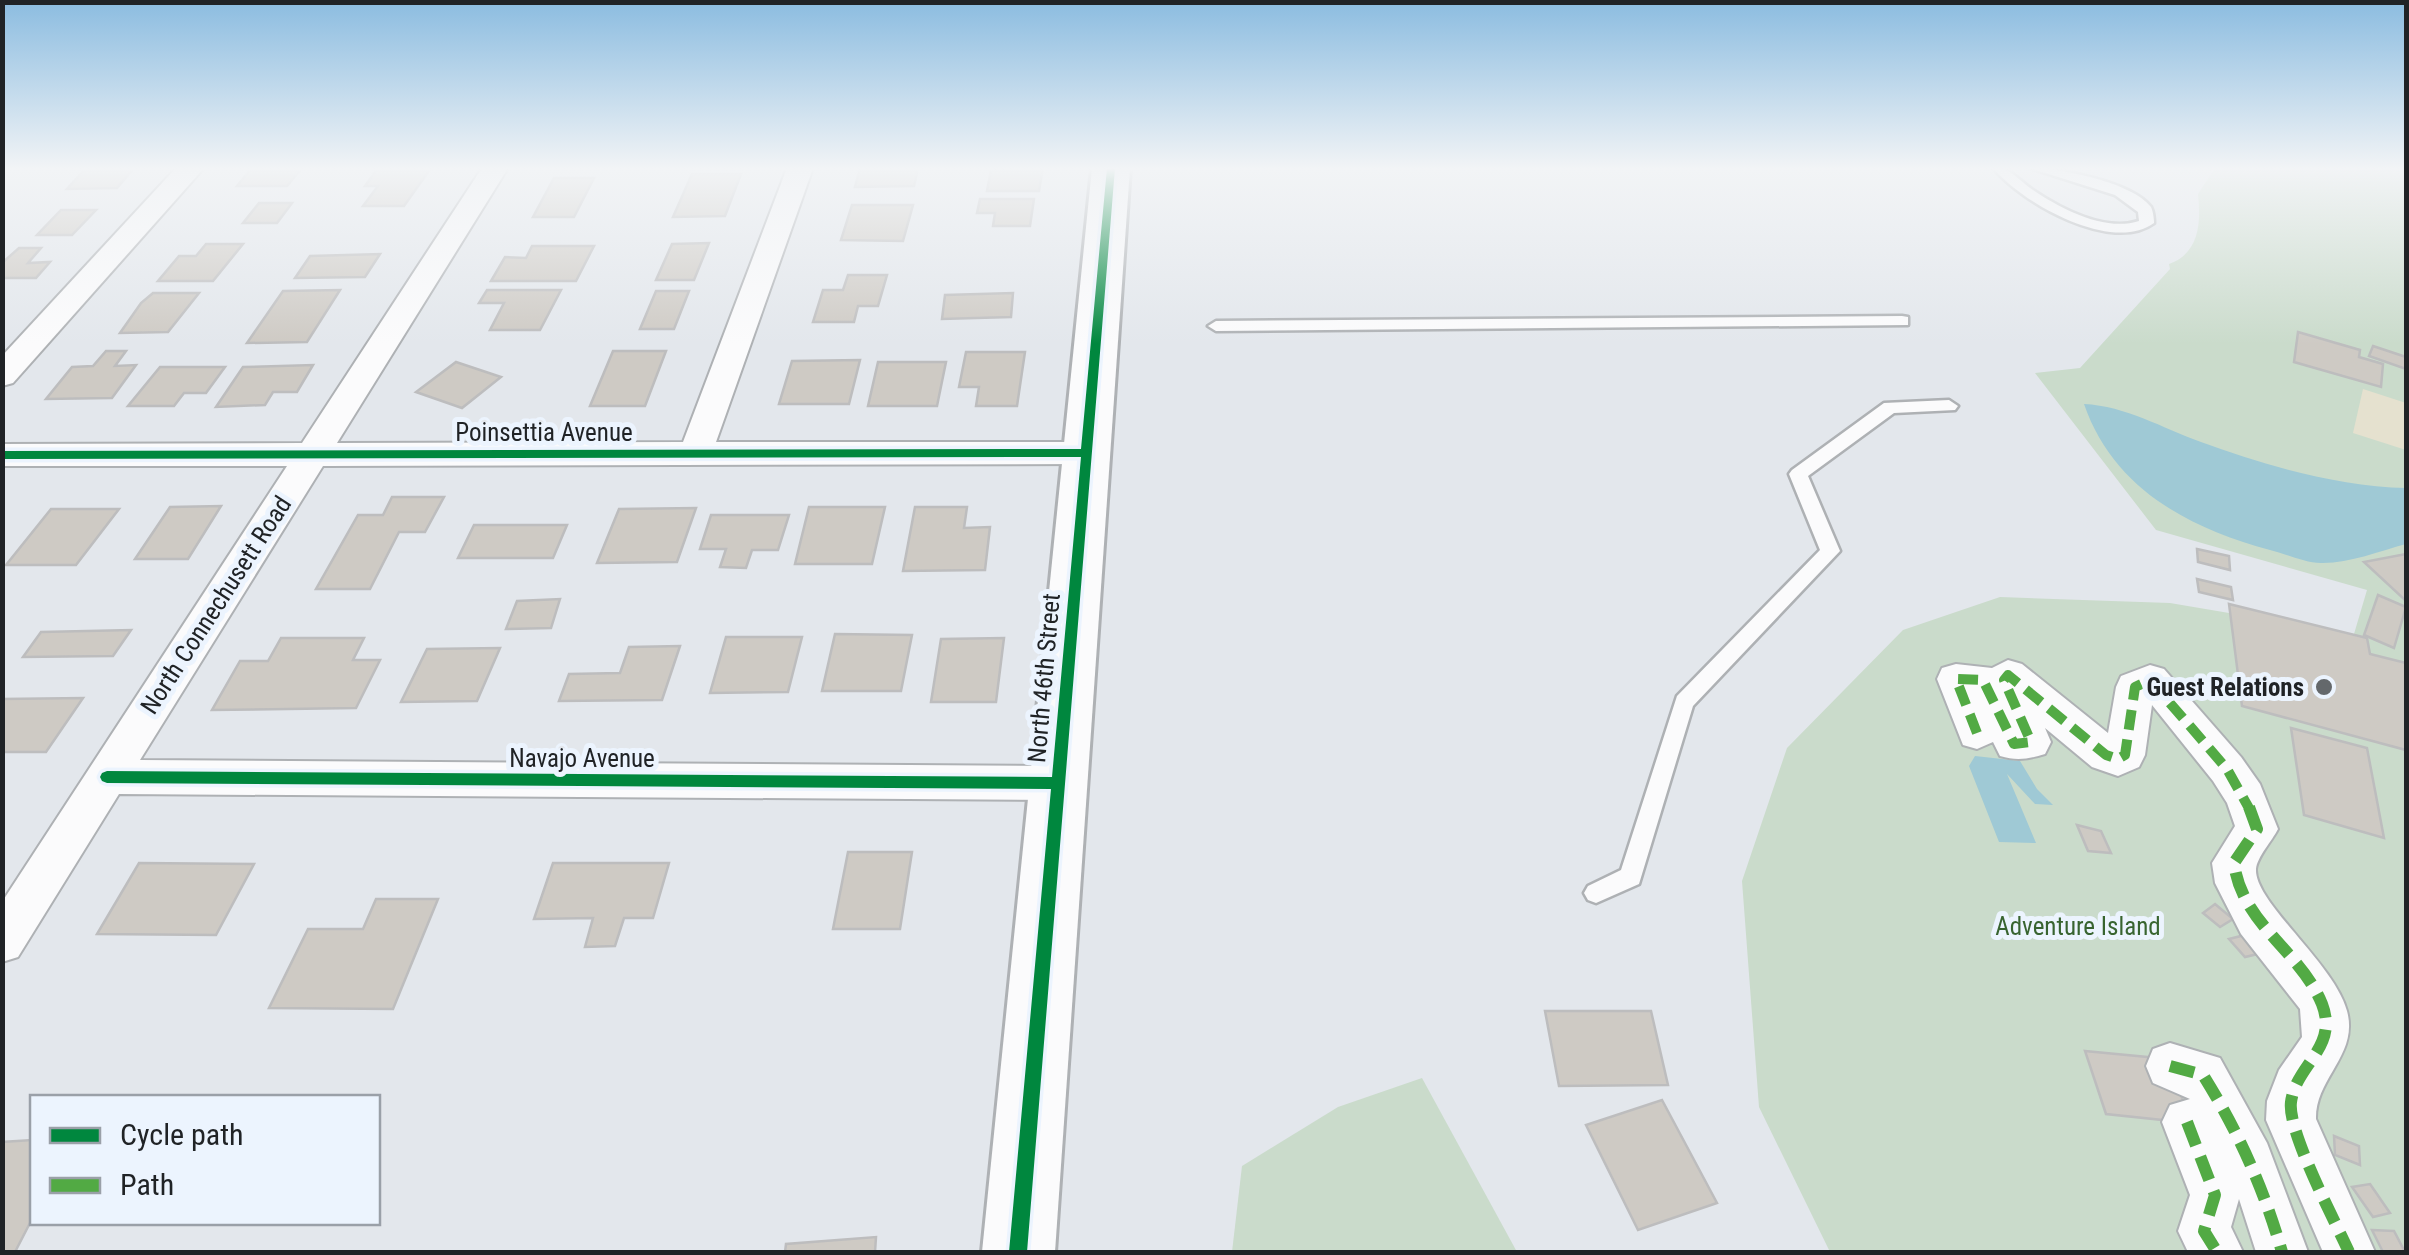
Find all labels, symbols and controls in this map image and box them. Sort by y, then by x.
street label: Poinsettia Avenue [455,418,633,447]
street label: North Connechusett Road [135,491,297,719]
street label: North 46th Street [1022,592,1066,764]
place label: Guest Relations [2146,673,2304,702]
marker: Guest Relations [2313,676,2335,698]
street label: Navajo Avenue [509,744,655,773]
park label: Adventure Island [1995,912,2161,941]
legend [30,1095,380,1225]
text: Cycle path [120,1117,244,1152]
text: Path [120,1167,174,1202]

